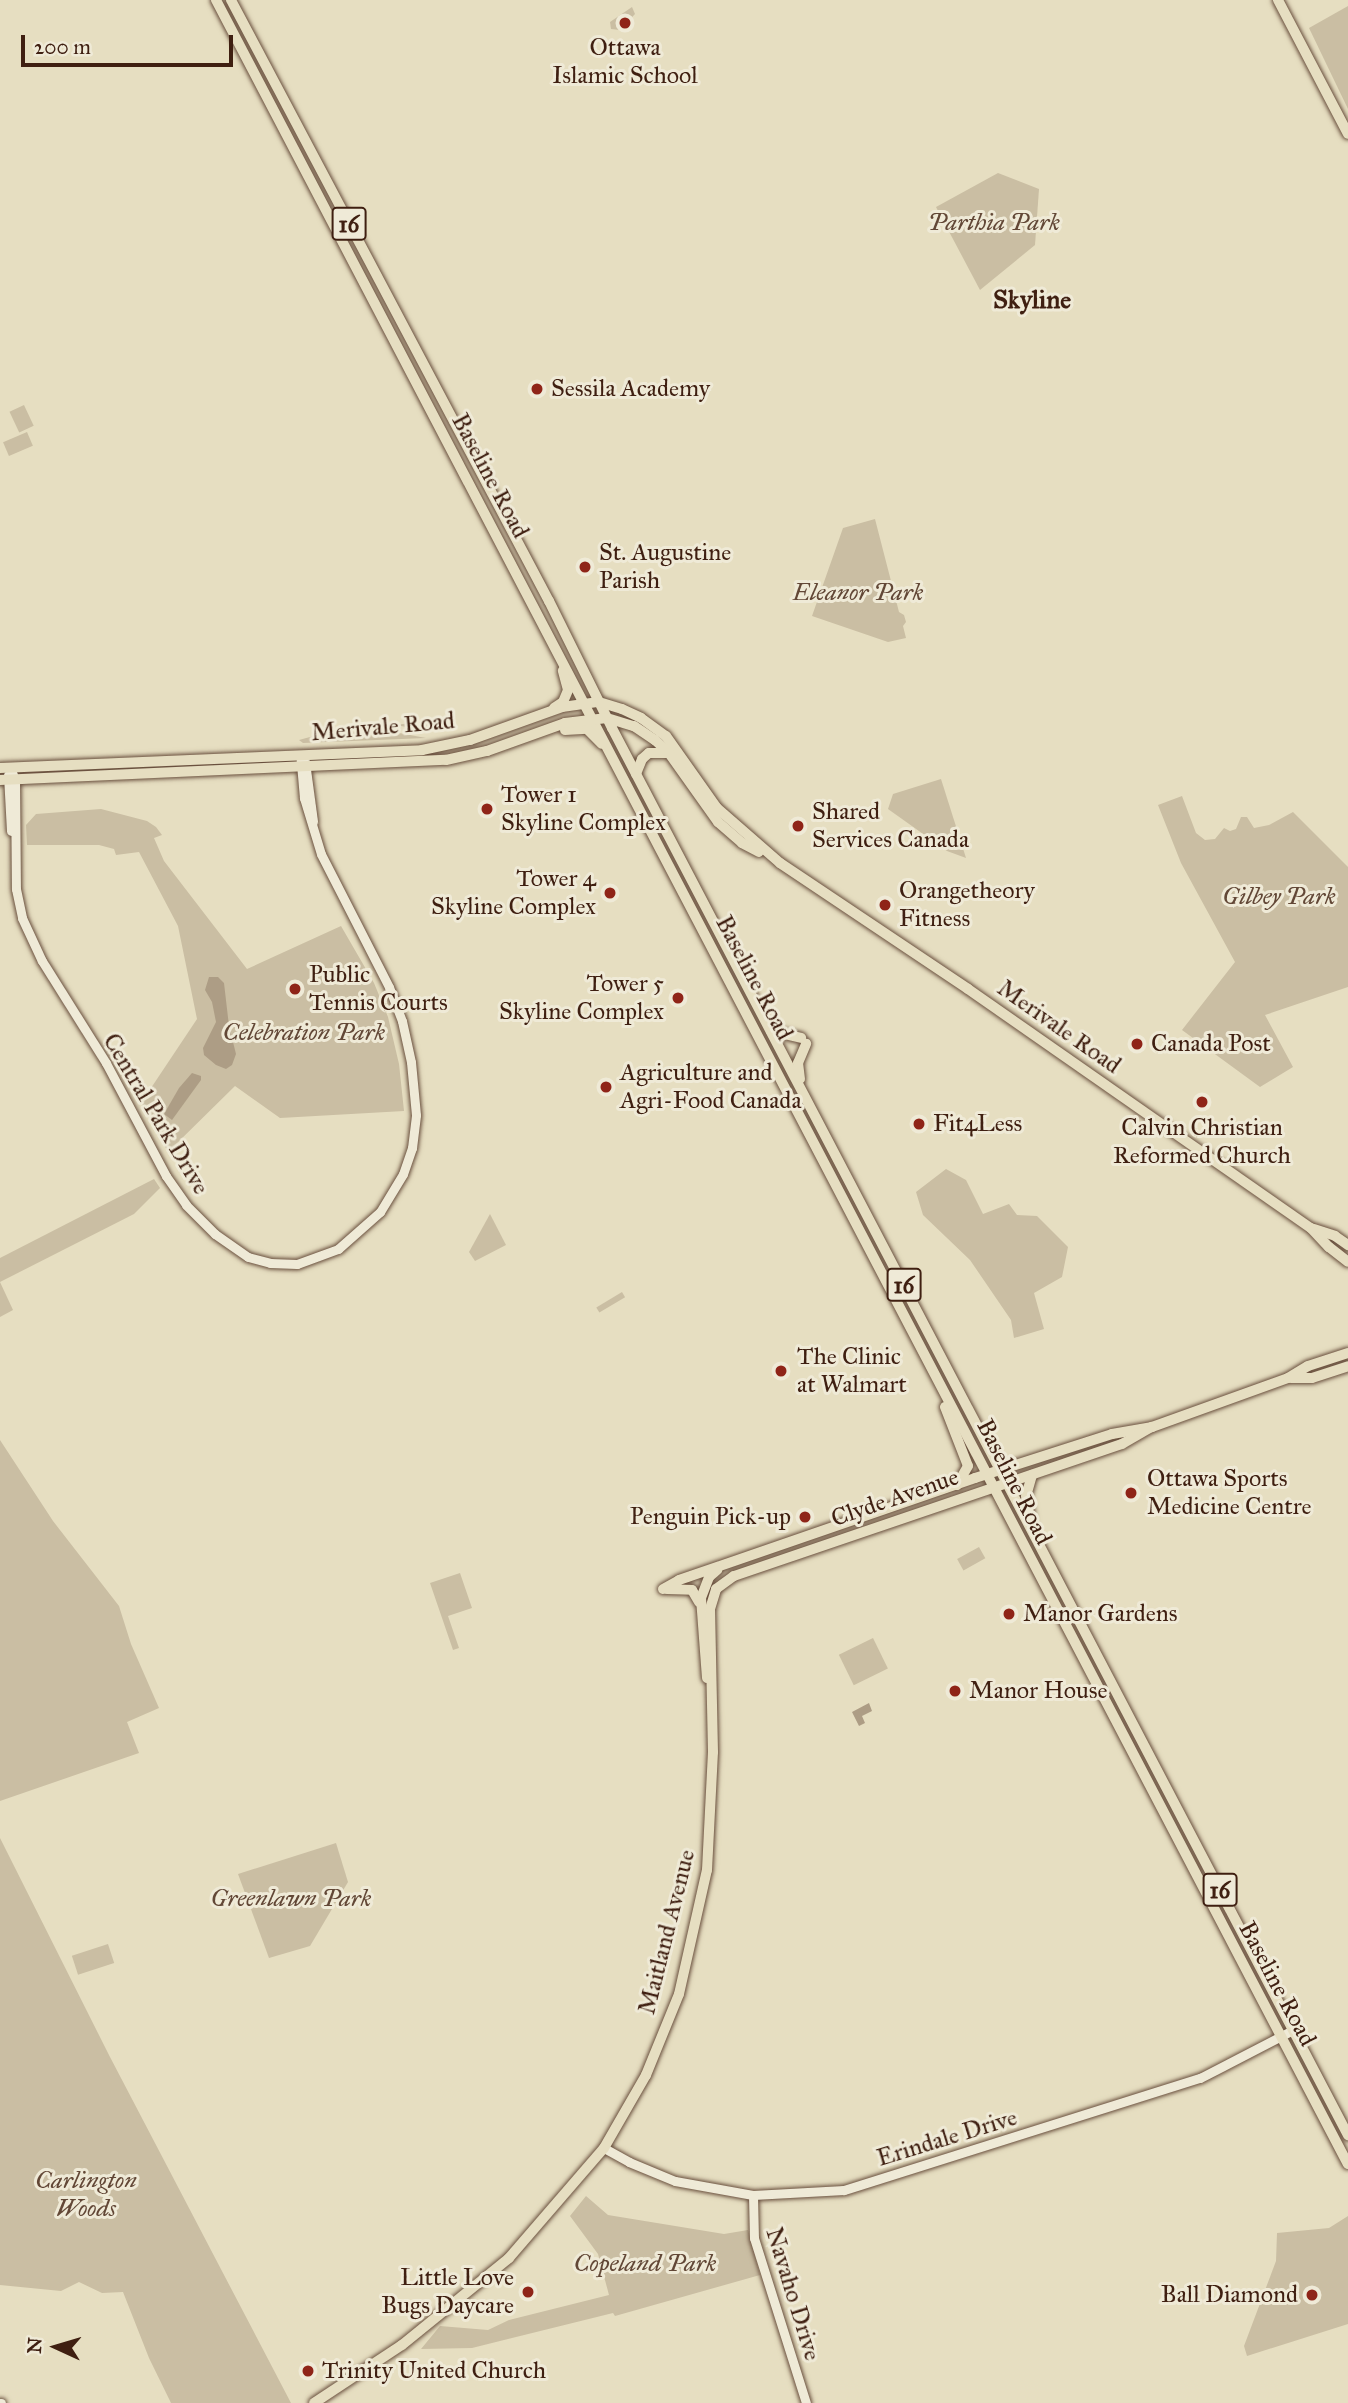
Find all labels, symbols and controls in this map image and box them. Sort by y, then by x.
marker: Ottawa Islamic School [617,15,633,31]
scale bar [24,21,236,65]
text: 200 m [34,34,91,60]
place label: Ottawa Islamic School [552,34,698,90]
road number: 16 [332,204,366,244]
park label: Parthia Park [928,209,1060,237]
district label: Skyline [993,284,1071,316]
place label: Sessila Academy [551,375,710,403]
marker: Sessila Academy [529,381,545,397]
street label: Baseline Road [445,409,535,543]
place label: St. Augustine Parish [599,539,731,595]
marker: St. Augustine Parish [577,559,593,575]
park label: Eleanor Park [793,579,923,607]
street label: Merivale Road [310,706,456,748]
place label: Tower 1 Skyline Complex [501,781,666,837]
place label: Shared Services Canada [812,798,969,854]
marker: Tower 1 Skyline Complex [479,801,495,817]
marker: Shared Services Canada [790,818,806,834]
place label: Tower 4 Skyline Complex [431,865,596,921]
place label: Orangetheory Fitness [899,877,1035,933]
park label: Gilbey Park [1222,883,1336,911]
marker: Tower 4 Skyline Complex [602,885,618,901]
marker: Orangetheory Fitness [877,897,893,913]
street label: Baseline Road [709,911,799,1045]
place label: Public Tennis Courts [309,961,448,1017]
place label: Tower 5 Skyline Complex [499,970,664,1026]
street label: Merivale Road [992,974,1126,1080]
marker: Public Tennis Courts [287,981,303,997]
marker: Tower 5 Skyline Complex [670,990,686,1006]
park label: Celebration Park [223,1019,385,1047]
street label: Central Park Drive [97,1028,215,1200]
place label: Canada Post [1151,1030,1271,1058]
marker: Canada Post [1129,1036,1145,1052]
place label: Agriculture and Agri-Food Canada [620,1059,802,1115]
marker: Agriculture and Agri-Food Canada [598,1079,614,1095]
marker: Calvin Christian Reformed Church [1194,1094,1210,1110]
place label: Fit4Less [933,1110,1022,1138]
place label: Calvin Christian Reformed Church [1113,1114,1291,1170]
marker: Fit4Less [911,1116,927,1132]
road number: 16 [886,1266,922,1304]
place label: The Clinic at Walmart [797,1343,907,1399]
marker: The Clinic at Walmart [771,1361,791,1381]
street label: Baseline Road [970,1414,1058,1550]
street label: Clyde Avenue [828,1463,962,1533]
place label: Ottawa Sports Medicine Centre [1147,1465,1311,1521]
marker: Ottawa Sports Medicine Centre [1121,1483,1141,1503]
place label: Penguin Pick-up [630,1503,791,1531]
marker: Penguin Pick-up [797,1509,813,1525]
place label: Manor Gardens [1023,1600,1178,1628]
marker: Manor Gardens [1001,1606,1017,1622]
place label: Manor House [969,1677,1108,1705]
marker: Manor House [947,1683,963,1699]
street label: Maitland Avenue [633,1847,701,2017]
road number: 16 [1202,1870,1238,1910]
park label: Greenlawn Park [210,1885,372,1913]
street label: Baseline Road [1232,1917,1322,2051]
street label: Erindale Drive [873,2103,1021,2173]
park label: Carlington Woods [35,2167,137,2223]
street label: Navaho Drive [759,2224,827,2364]
park label: Copeland Park [574,2250,716,2278]
place label: Little Love Bugs Daycare [381,2264,514,2320]
place label: Ball Diamond [1161,2281,1298,2309]
marker: Little Love Bugs Daycare [520,2284,536,2300]
marker: Ball Diamond [1304,2287,1320,2303]
north arrow [21,2312,91,2382]
text: N [23,2337,47,2354]
place label: Trinity United Church [322,2357,546,2385]
marker: Trinity United Church [300,2363,316,2379]

